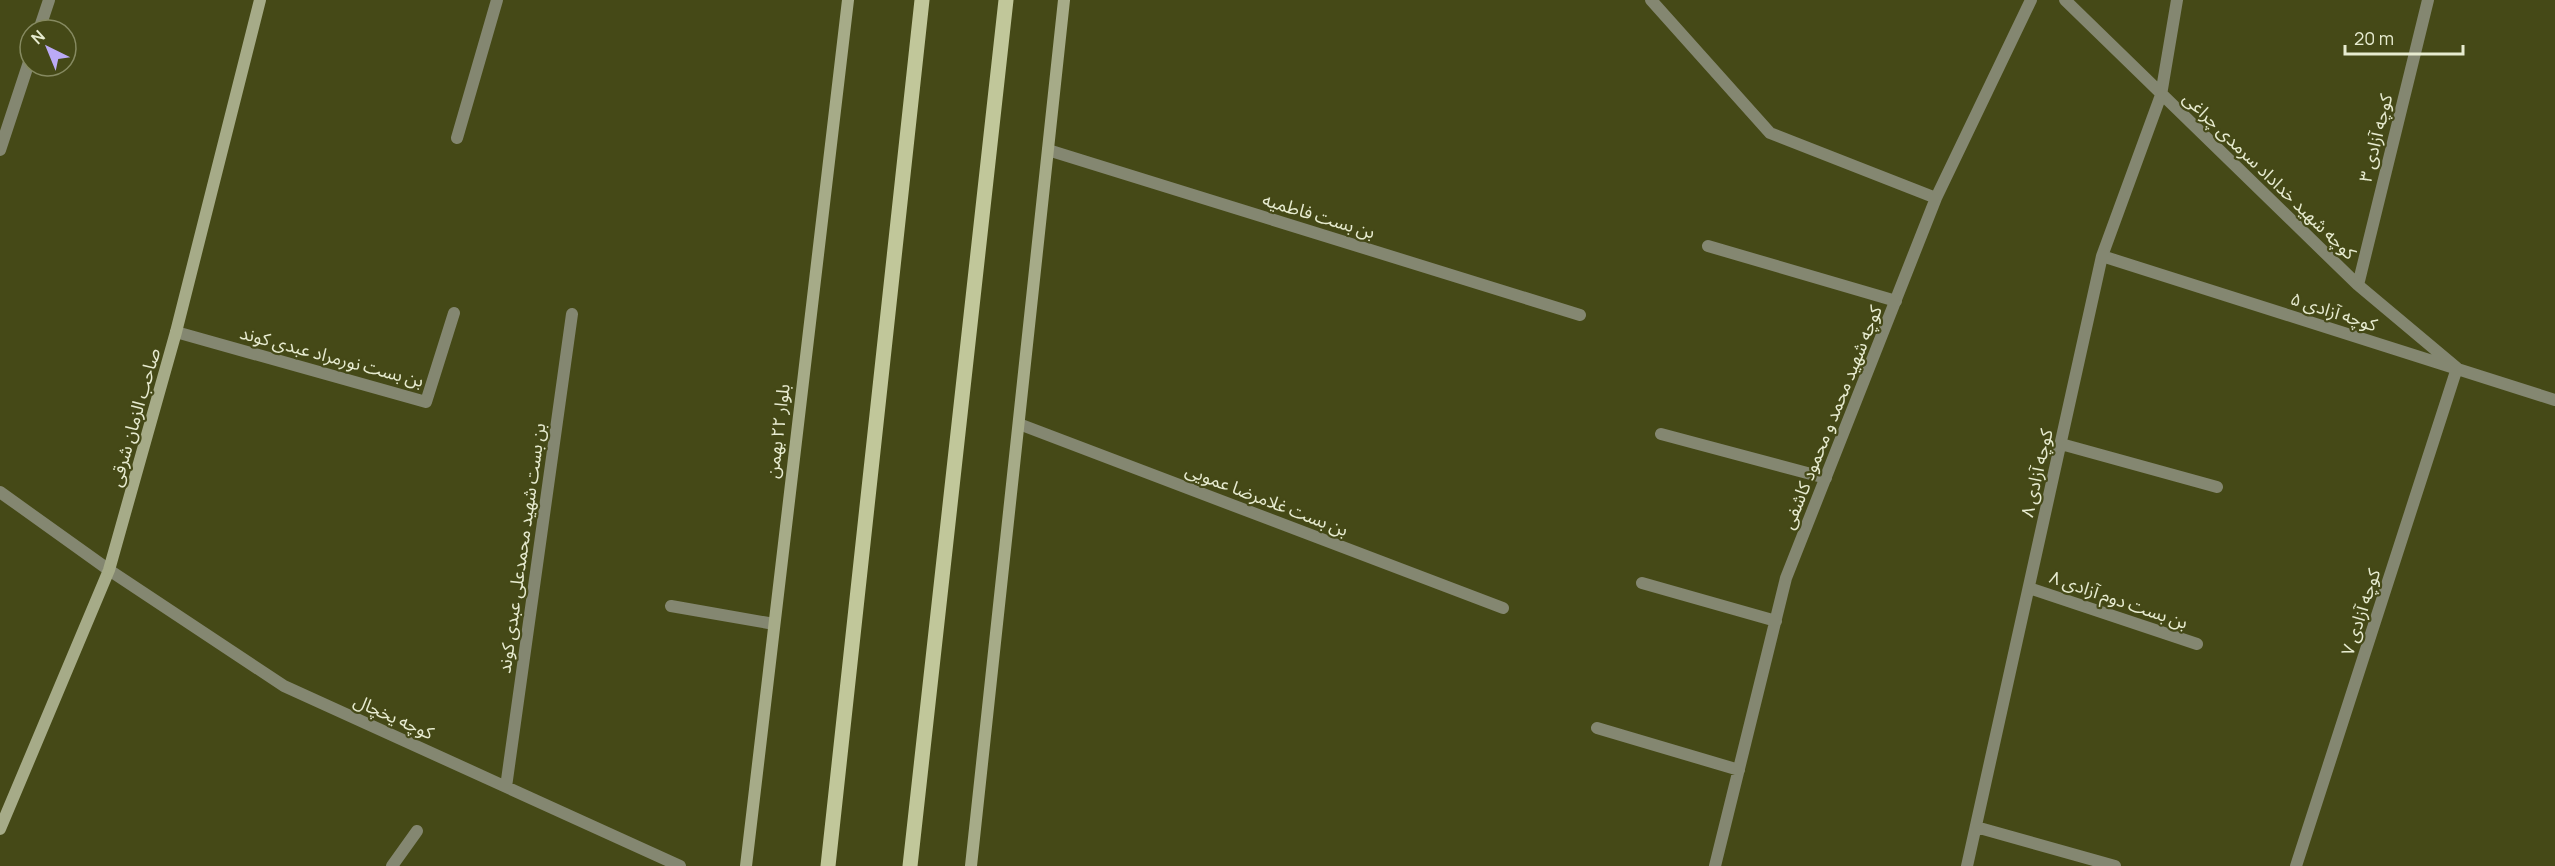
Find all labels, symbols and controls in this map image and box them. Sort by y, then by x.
north arrow [18,18,78,78]
scale bar [2345,18,2464,56]
text: N [26,25,49,49]
text: 20 m [2354,26,2394,50]
street label: کوچه شهید خداداد سرمدی چراغی [2178,86,2362,265]
street label: کوچه آزادی ۳ [2353,91,2398,184]
street label: بن بست فاطمیه [1260,187,1378,243]
street label: کوچه آزادی ۵ [2288,286,2381,337]
street label: کوچه شهید محمد و محمود کاشفی [1775,301,1887,532]
street label: بن بست نورمراد عبدی کوند [238,320,426,392]
street label: صاحب الزمان شرقی [103,345,165,489]
street label: بلوار ۲۲ بهمن [759,382,795,480]
street label: بن بست شهید محمدعلی عبدی کوند [492,421,550,675]
street label: کوچه آزادی ۸ [2014,426,2058,519]
street label: بن بست غلامرضا عمویی [1182,457,1352,541]
street label: بن بست دوم آزادی ۸ [2046,564,2191,637]
street label: کوچه آزادی ۷ [2335,565,2386,658]
street label: کوچه یخچال [350,688,438,745]

